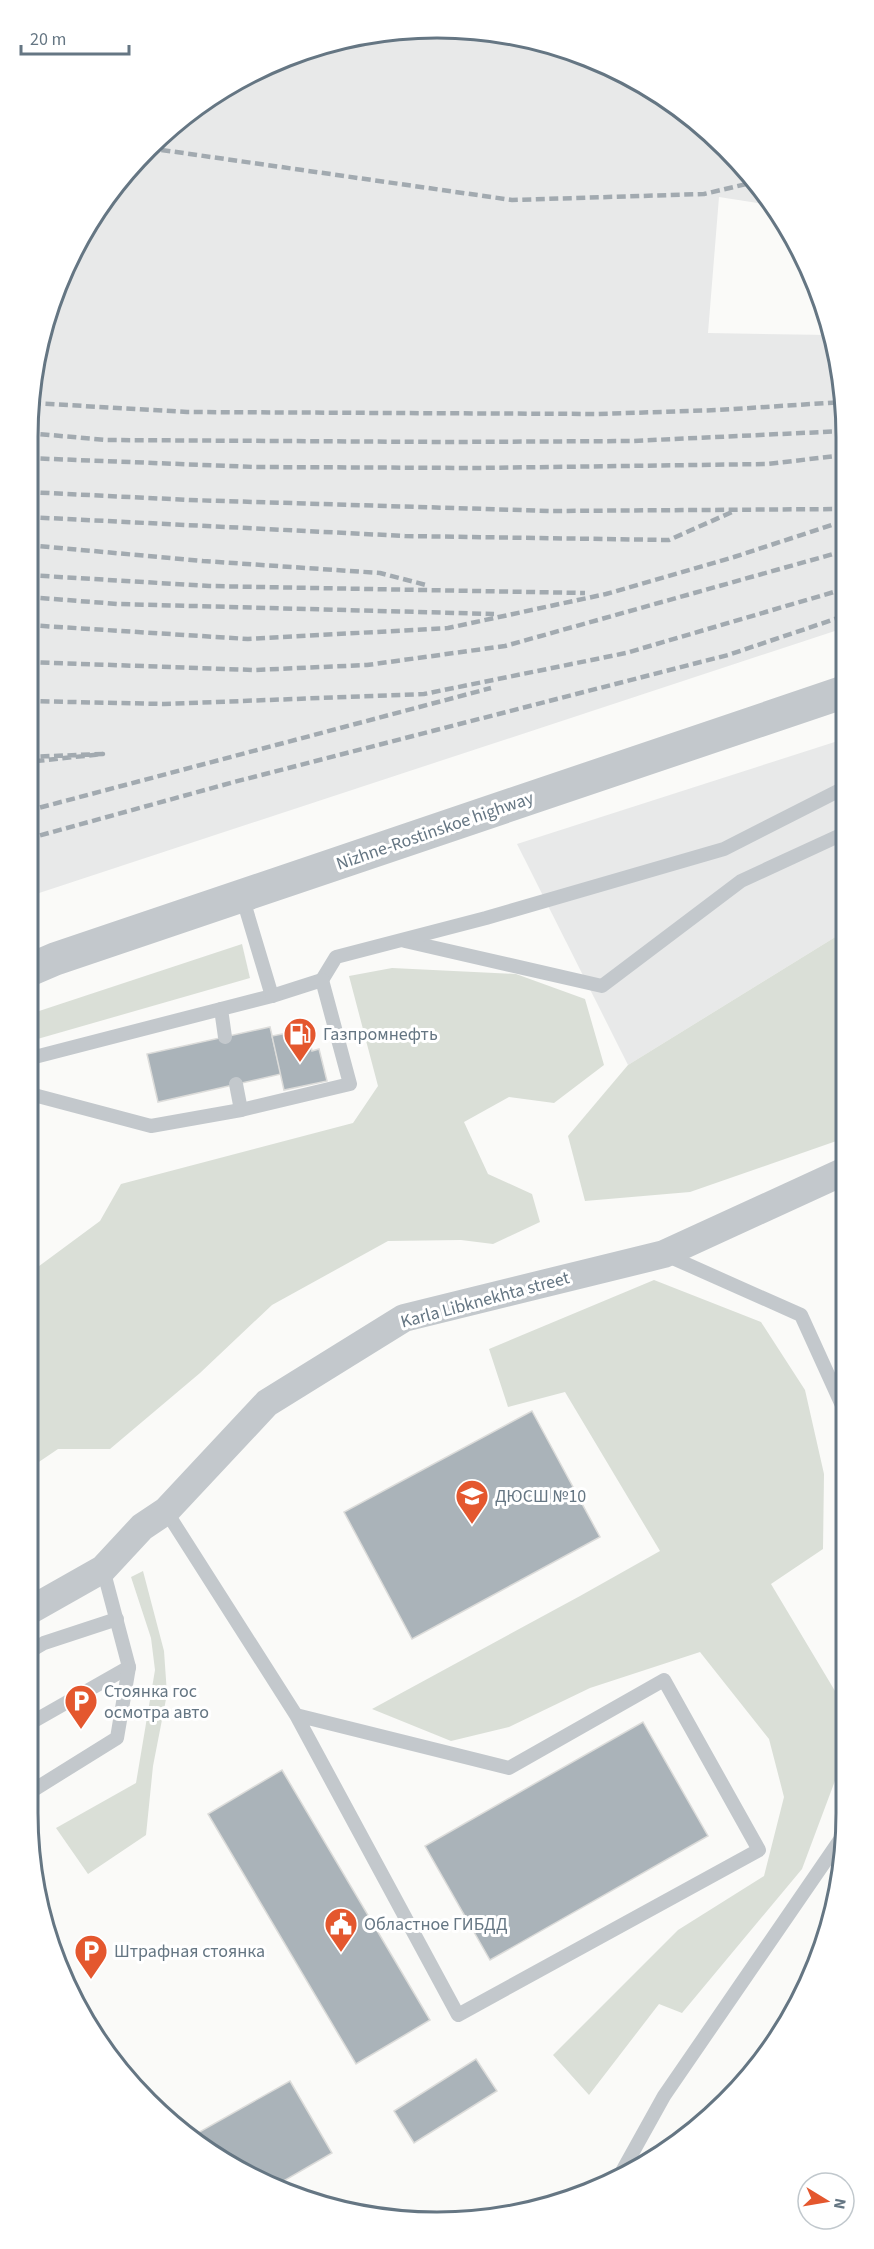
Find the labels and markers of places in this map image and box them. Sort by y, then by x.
fuel station icon: Газпромнефть [282,1016,318,1063]
place label: Газпромнефть [323,1022,438,1047]
school or university icon: ДЮСШ №10 [454,1478,490,1525]
place label: ДЮСШ №10 [495,1484,586,1509]
place label: Стоянка гос осмотра авто [104,1679,209,1725]
parking icon: Стоянка гос осмотра авто [63,1683,99,1730]
public building icon: Областное ГИБДД [323,1906,359,1953]
place label: Областное ГИБДД [364,1912,508,1937]
parking icon: Штрафная стоянка [73,1933,109,1980]
place label: Штрафная стоянка [114,1939,265,1964]

